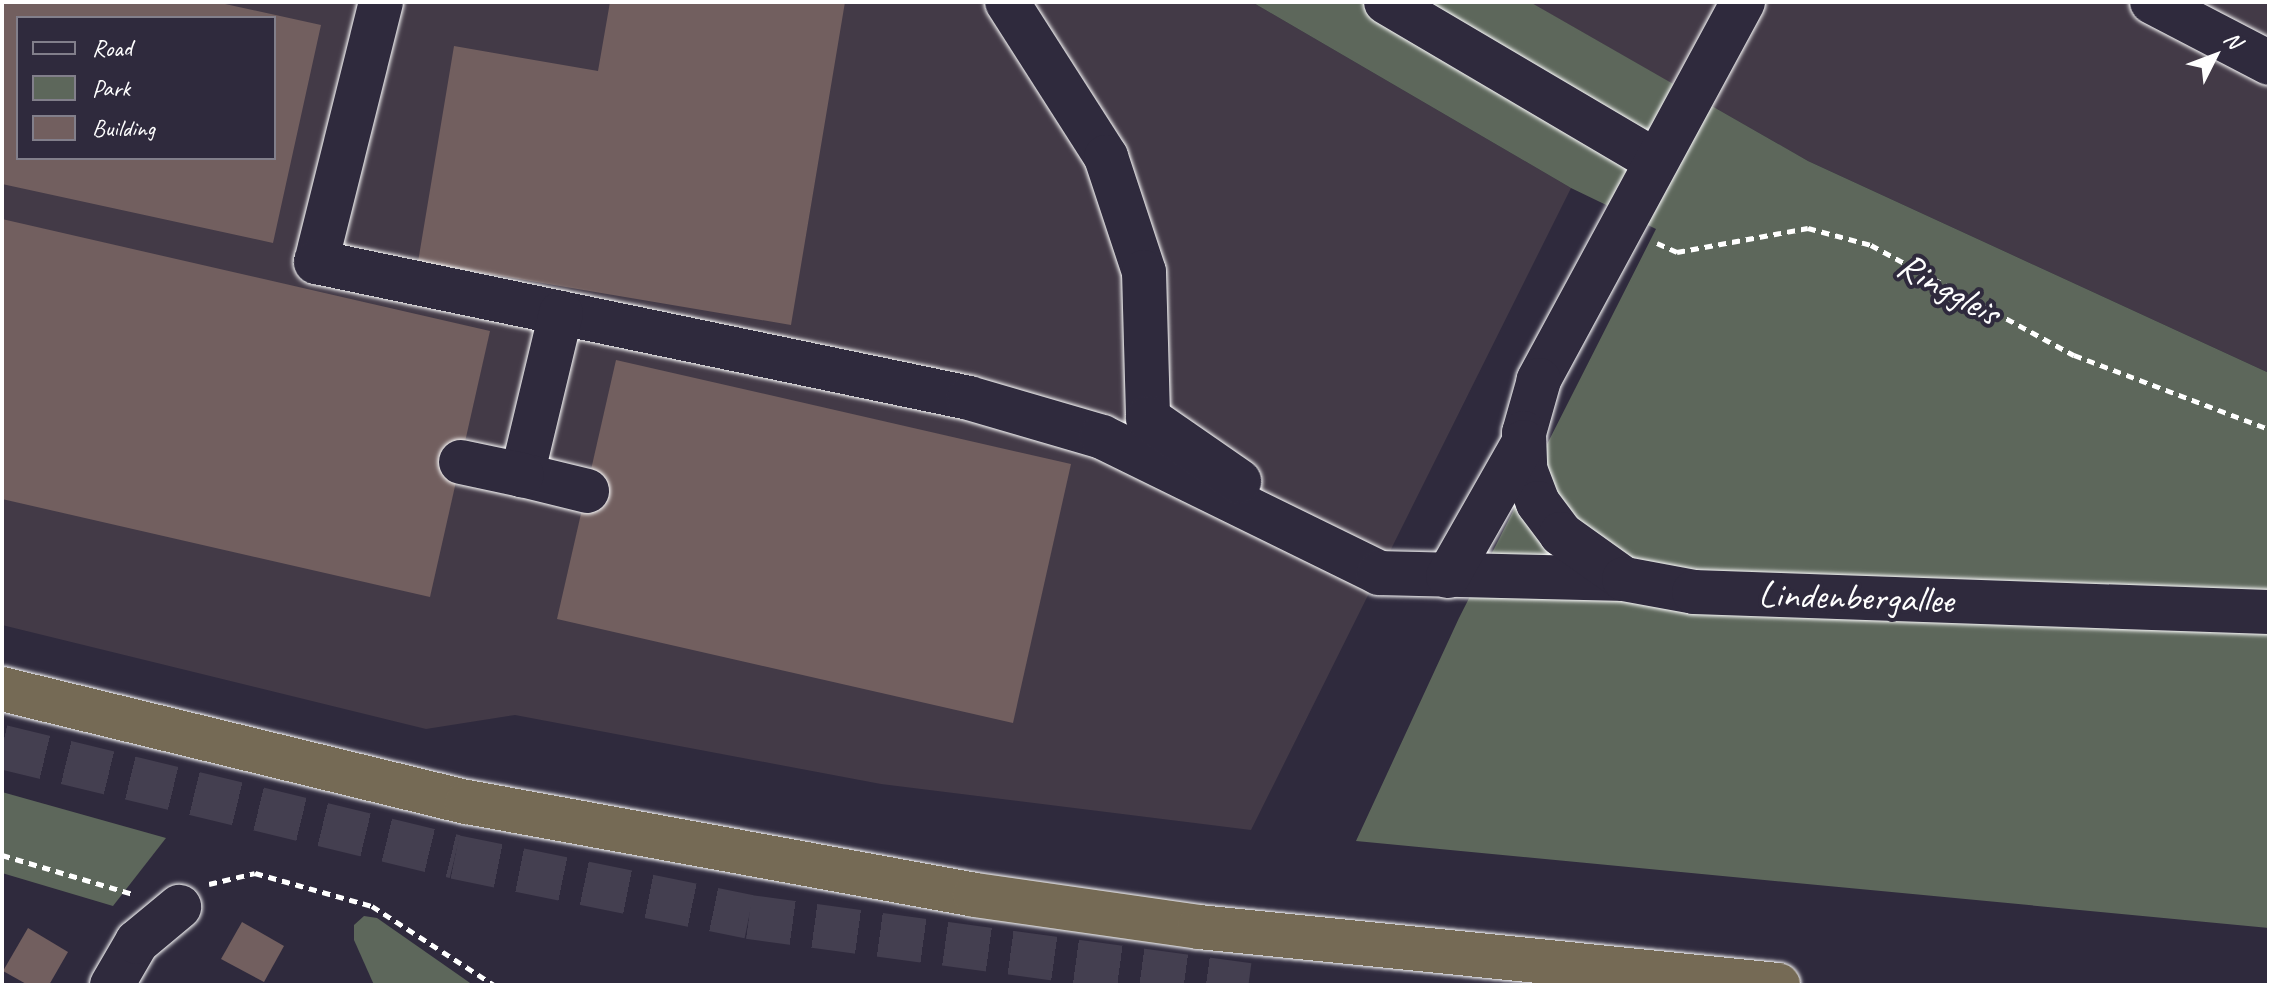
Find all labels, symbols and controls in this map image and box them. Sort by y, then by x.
legend [16,16,276,160]
north arrow [2175,16,2255,96]
text: N [2218,26,2248,54]
text: Road [92,33,132,63]
text: Park [92,73,130,103]
text: Building [92,113,155,143]
street label: Ringgleis [1890,242,2008,336]
street label: Lindenbergallee [1758,571,1954,623]

